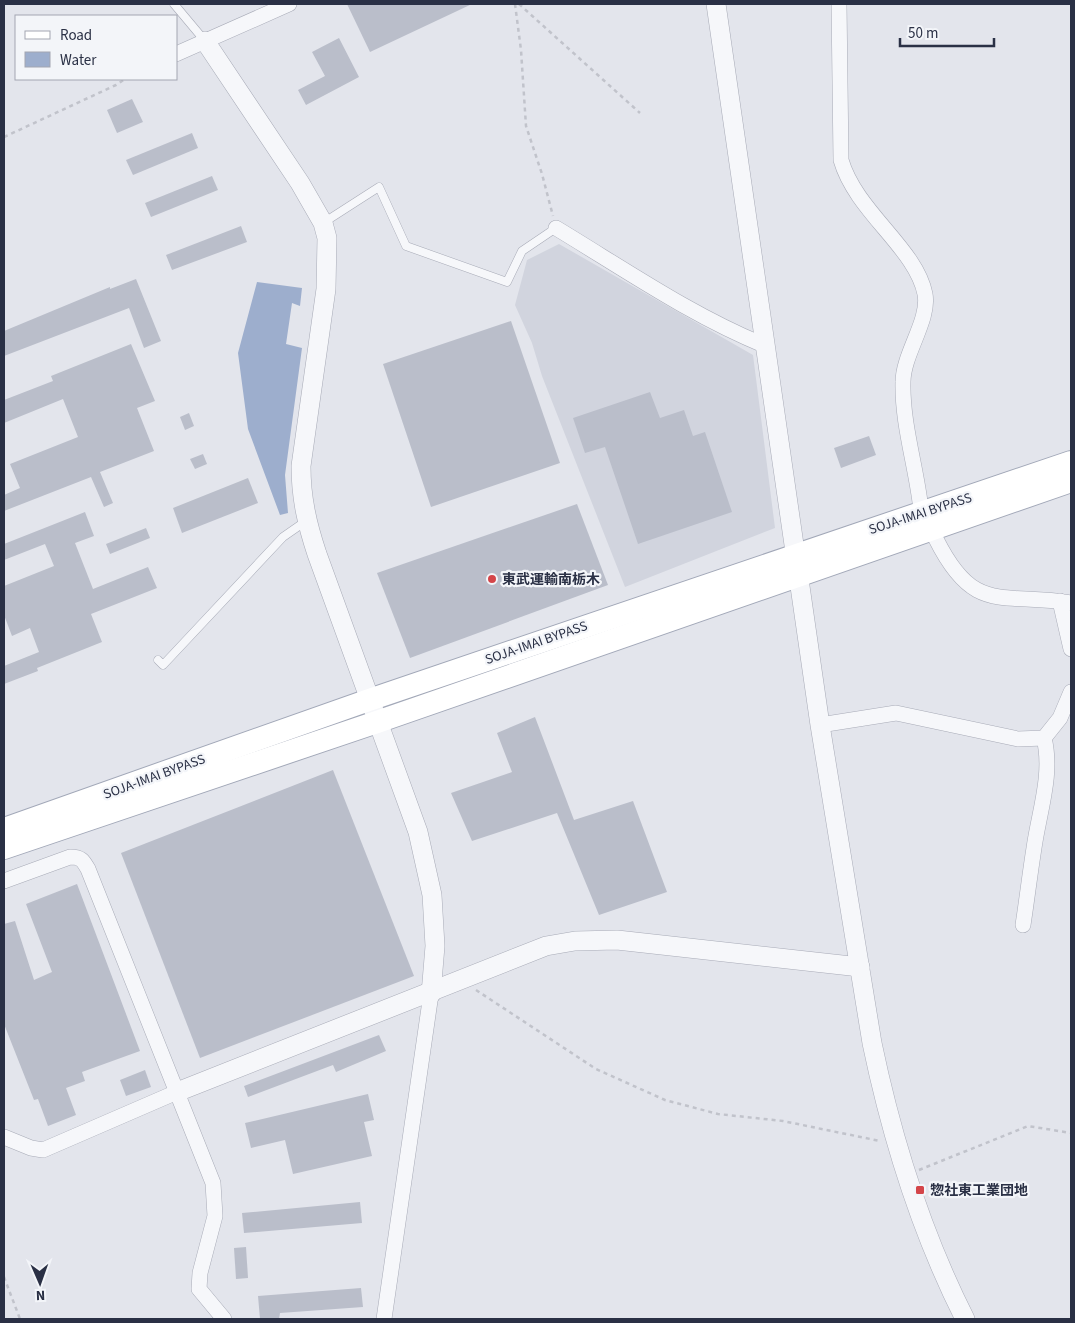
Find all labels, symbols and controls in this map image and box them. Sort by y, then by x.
legend [15,15,178,80]
scale bar [900,15,994,47]
text: 50 m [908,23,938,44]
text: Road [60,25,92,46]
text: Water [60,50,97,71]
street label: SOJA-IMAI BYPASS [866,488,974,540]
place label: 東武運輸南栃木 [502,570,600,590]
marker: 東武運輸南栃木 [486,573,498,585]
street label: SOJA-IMAI BYPASS [482,616,590,670]
street label: SOJA-IMAI BYPASS [101,749,208,805]
place label: 惣社東工業団地 [930,1181,1028,1201]
marker: 惣社東工業団地 [914,1184,926,1196]
north arrow [15,1258,65,1308]
text: N [35,1285,45,1305]

